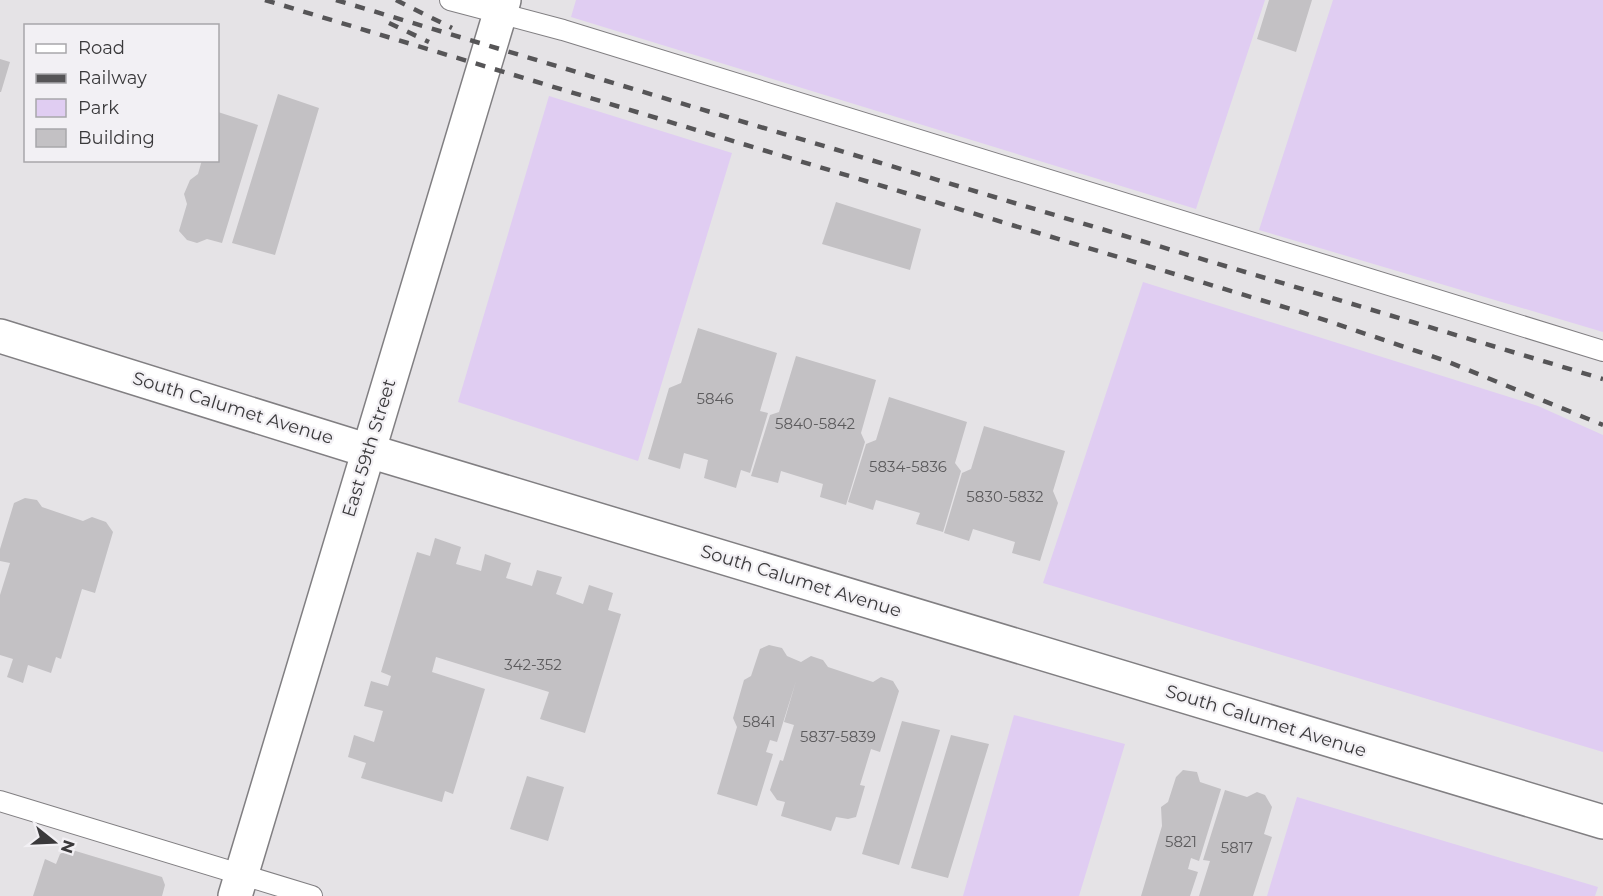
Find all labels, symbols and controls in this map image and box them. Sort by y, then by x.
legend [24,24,219,162]
text: Road [78,37,125,59]
text: Railway [78,67,147,89]
text: Park [78,97,119,119]
text: Building [78,127,155,149]
street label: South Calumet Avenue [130,367,336,449]
street label: East 59th Street [338,376,400,520]
house number: 5846 [696,389,734,408]
house number: 5840-5842 [775,414,855,433]
house number: 5834-5836 [869,457,947,476]
house number: 5830-5832 [966,487,1044,506]
street label: South Calumet Avenue [698,540,904,622]
house number: 342-352 [504,655,562,674]
street label: South Calumet Avenue [1163,680,1369,762]
house number: 5841 [742,712,776,731]
house number: 5837-5839 [800,727,876,746]
north arrow [24,812,84,872]
house number: 5821 [1165,832,1197,851]
text: N [57,837,79,856]
house number: 5817 [1221,838,1253,857]

